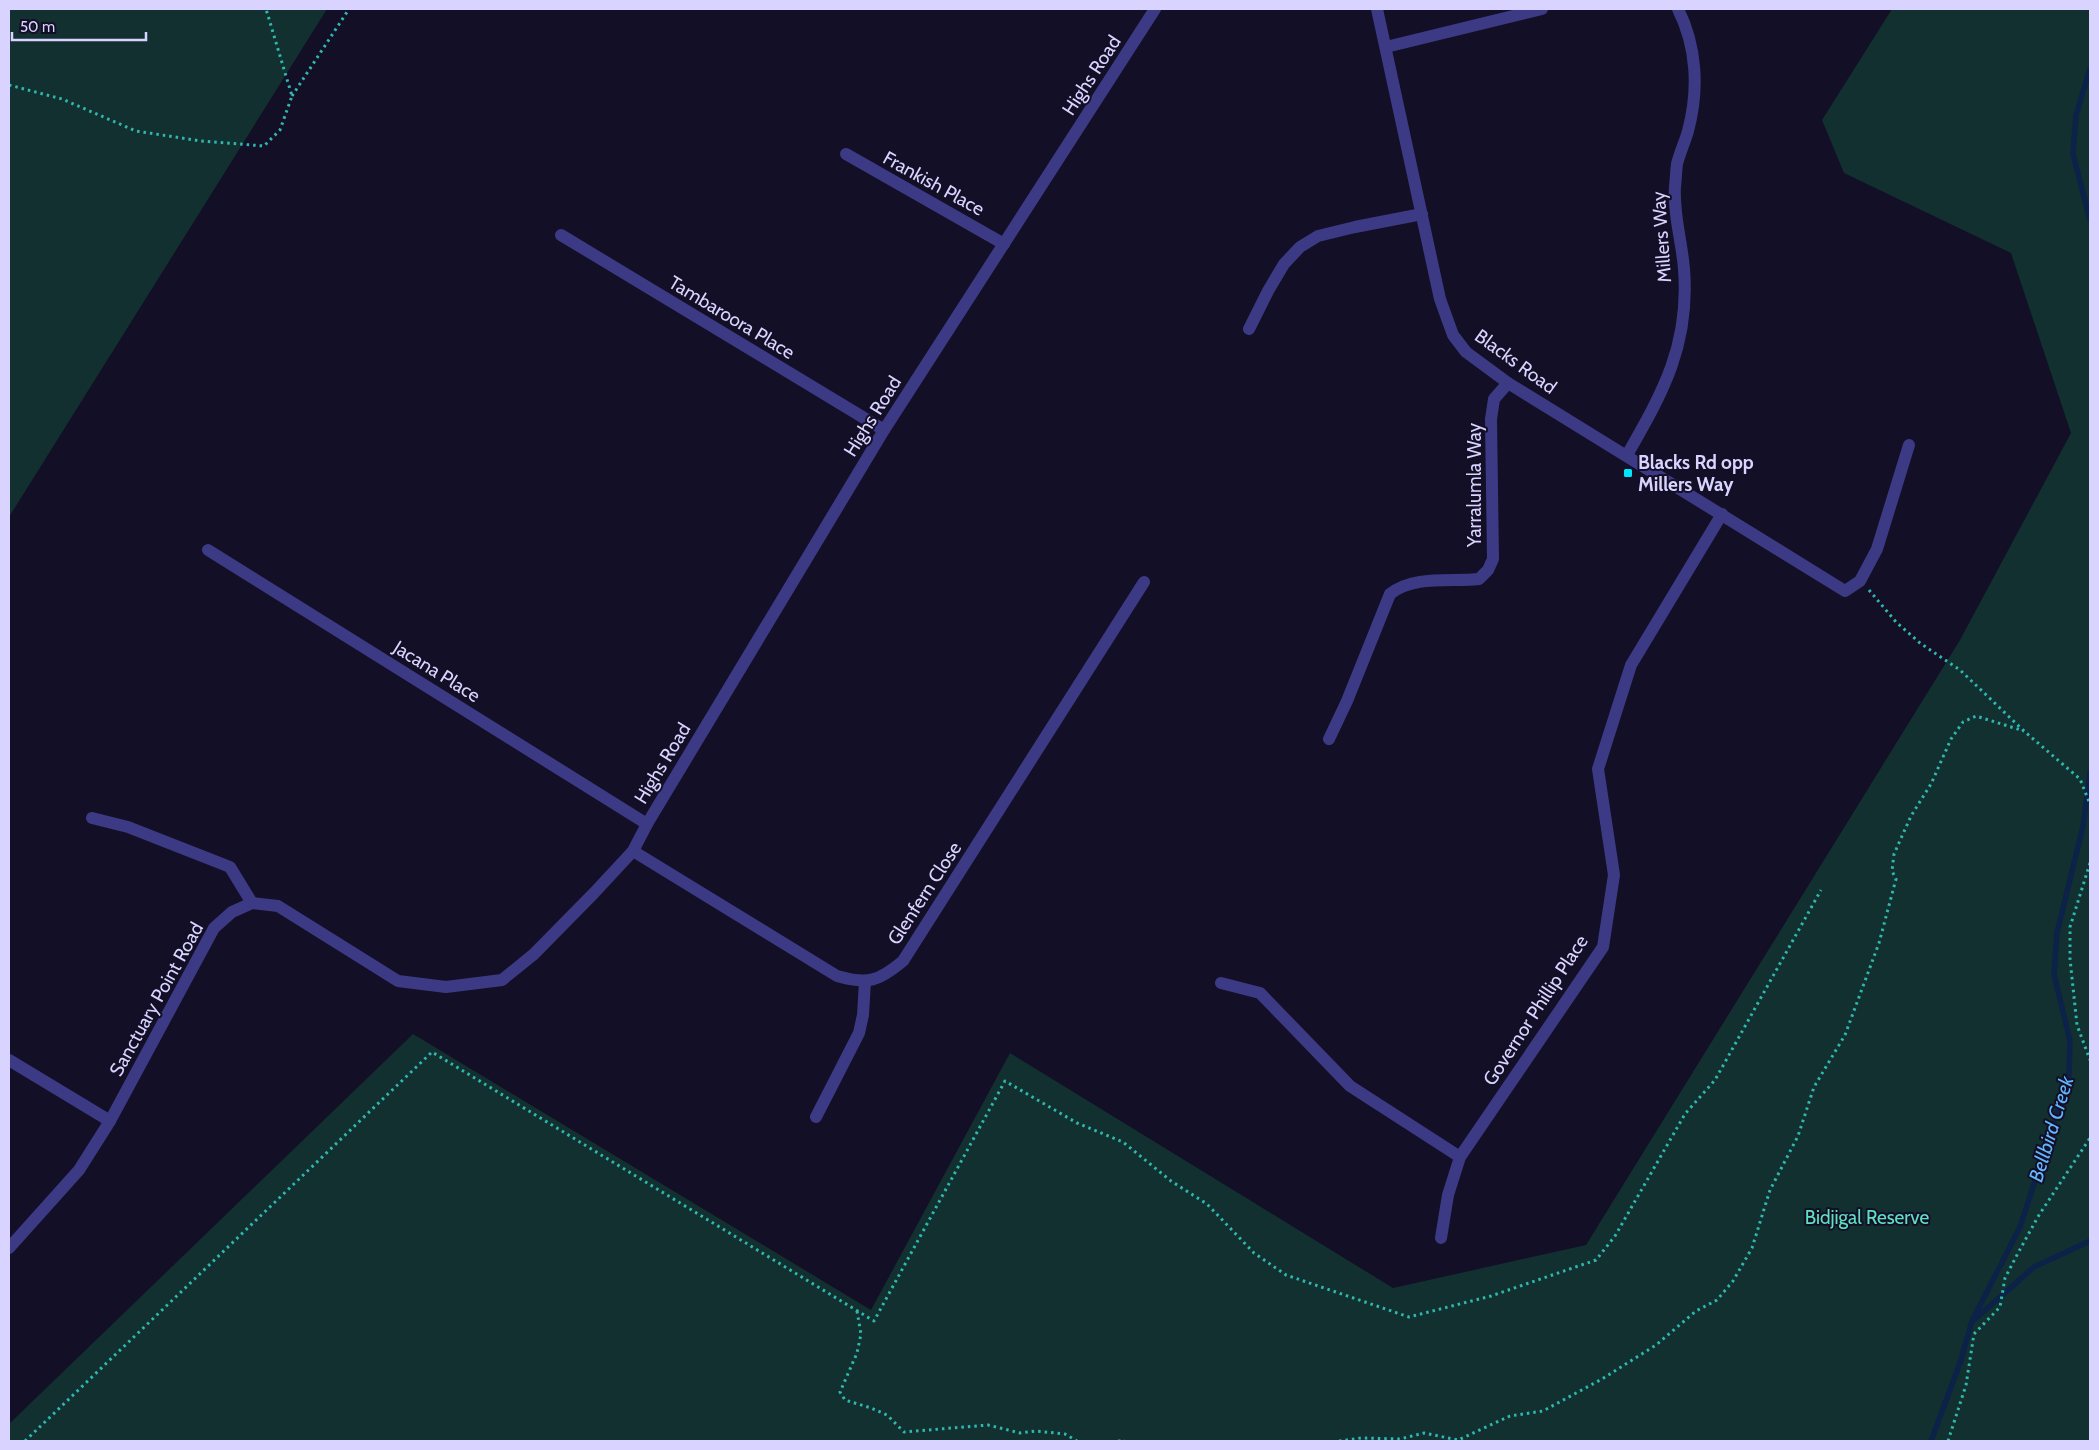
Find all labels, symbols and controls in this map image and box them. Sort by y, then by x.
scale bar [12,10,146,42]
text: 50 m [20,18,55,36]
street label: Highs Road [1057,31,1126,119]
street label: Frankish Place [879,146,989,221]
street label: Millers Way [1647,190,1676,283]
street label: Tambaroora Place [665,271,799,364]
street label: Blacks Road [1470,324,1561,399]
street label: Highs Road [839,372,906,461]
street label: Yarralumla Way [1463,423,1486,548]
place label: Blacks Rd opp Millers Way [1638,451,1754,496]
marker: Blacks Rd opp Millers Way [1622,467,1634,479]
street label: Jacana Place [388,635,485,707]
street label: Highs Road [629,719,696,808]
street label: Glenfern Close [883,837,966,949]
street label: Sanctuary Point Road [105,918,208,1080]
street label: Governor Phillip Place [1478,930,1593,1090]
water label: Bellbird Creek [2024,1072,2079,1185]
park label: Bidjigal Reserve [1805,1206,1930,1229]

